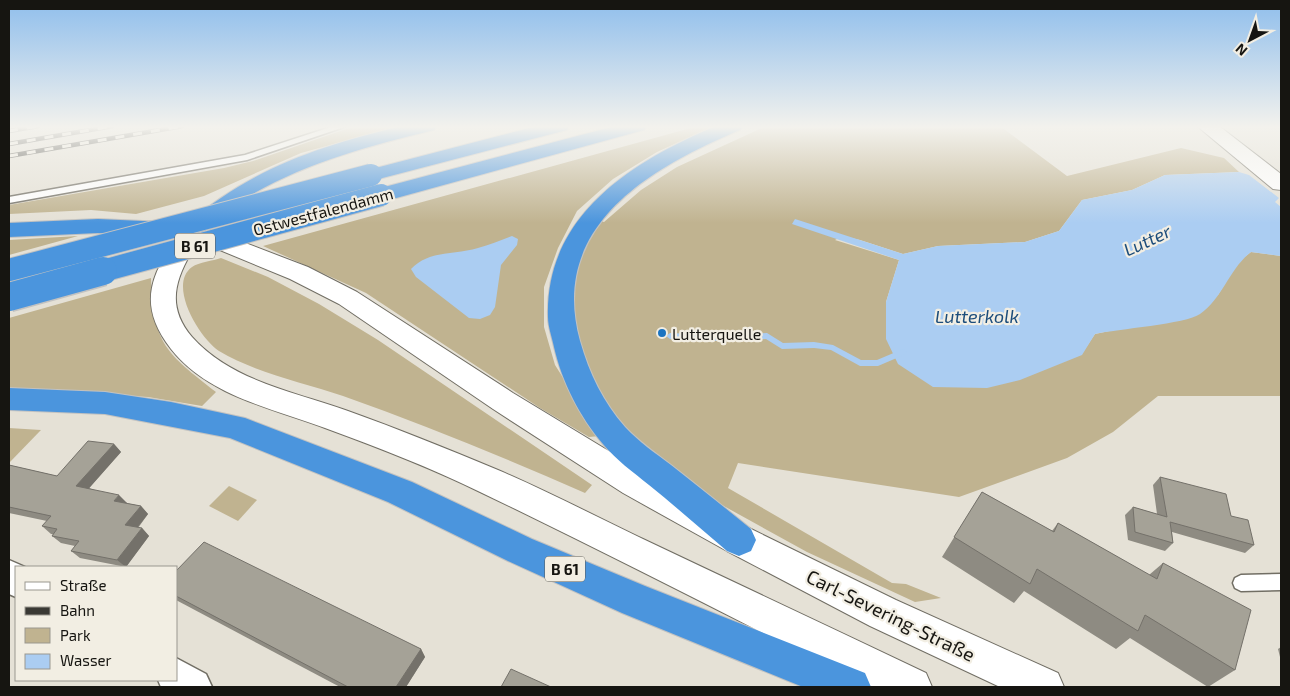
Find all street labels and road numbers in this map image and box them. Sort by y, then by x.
street label: Ostwestfalendamm [251,183,395,239]
road number: B 61 [175,234,215,258]
road number: B 61 [545,556,585,582]
street label: Carl-Severing-Straße [803,564,979,666]

